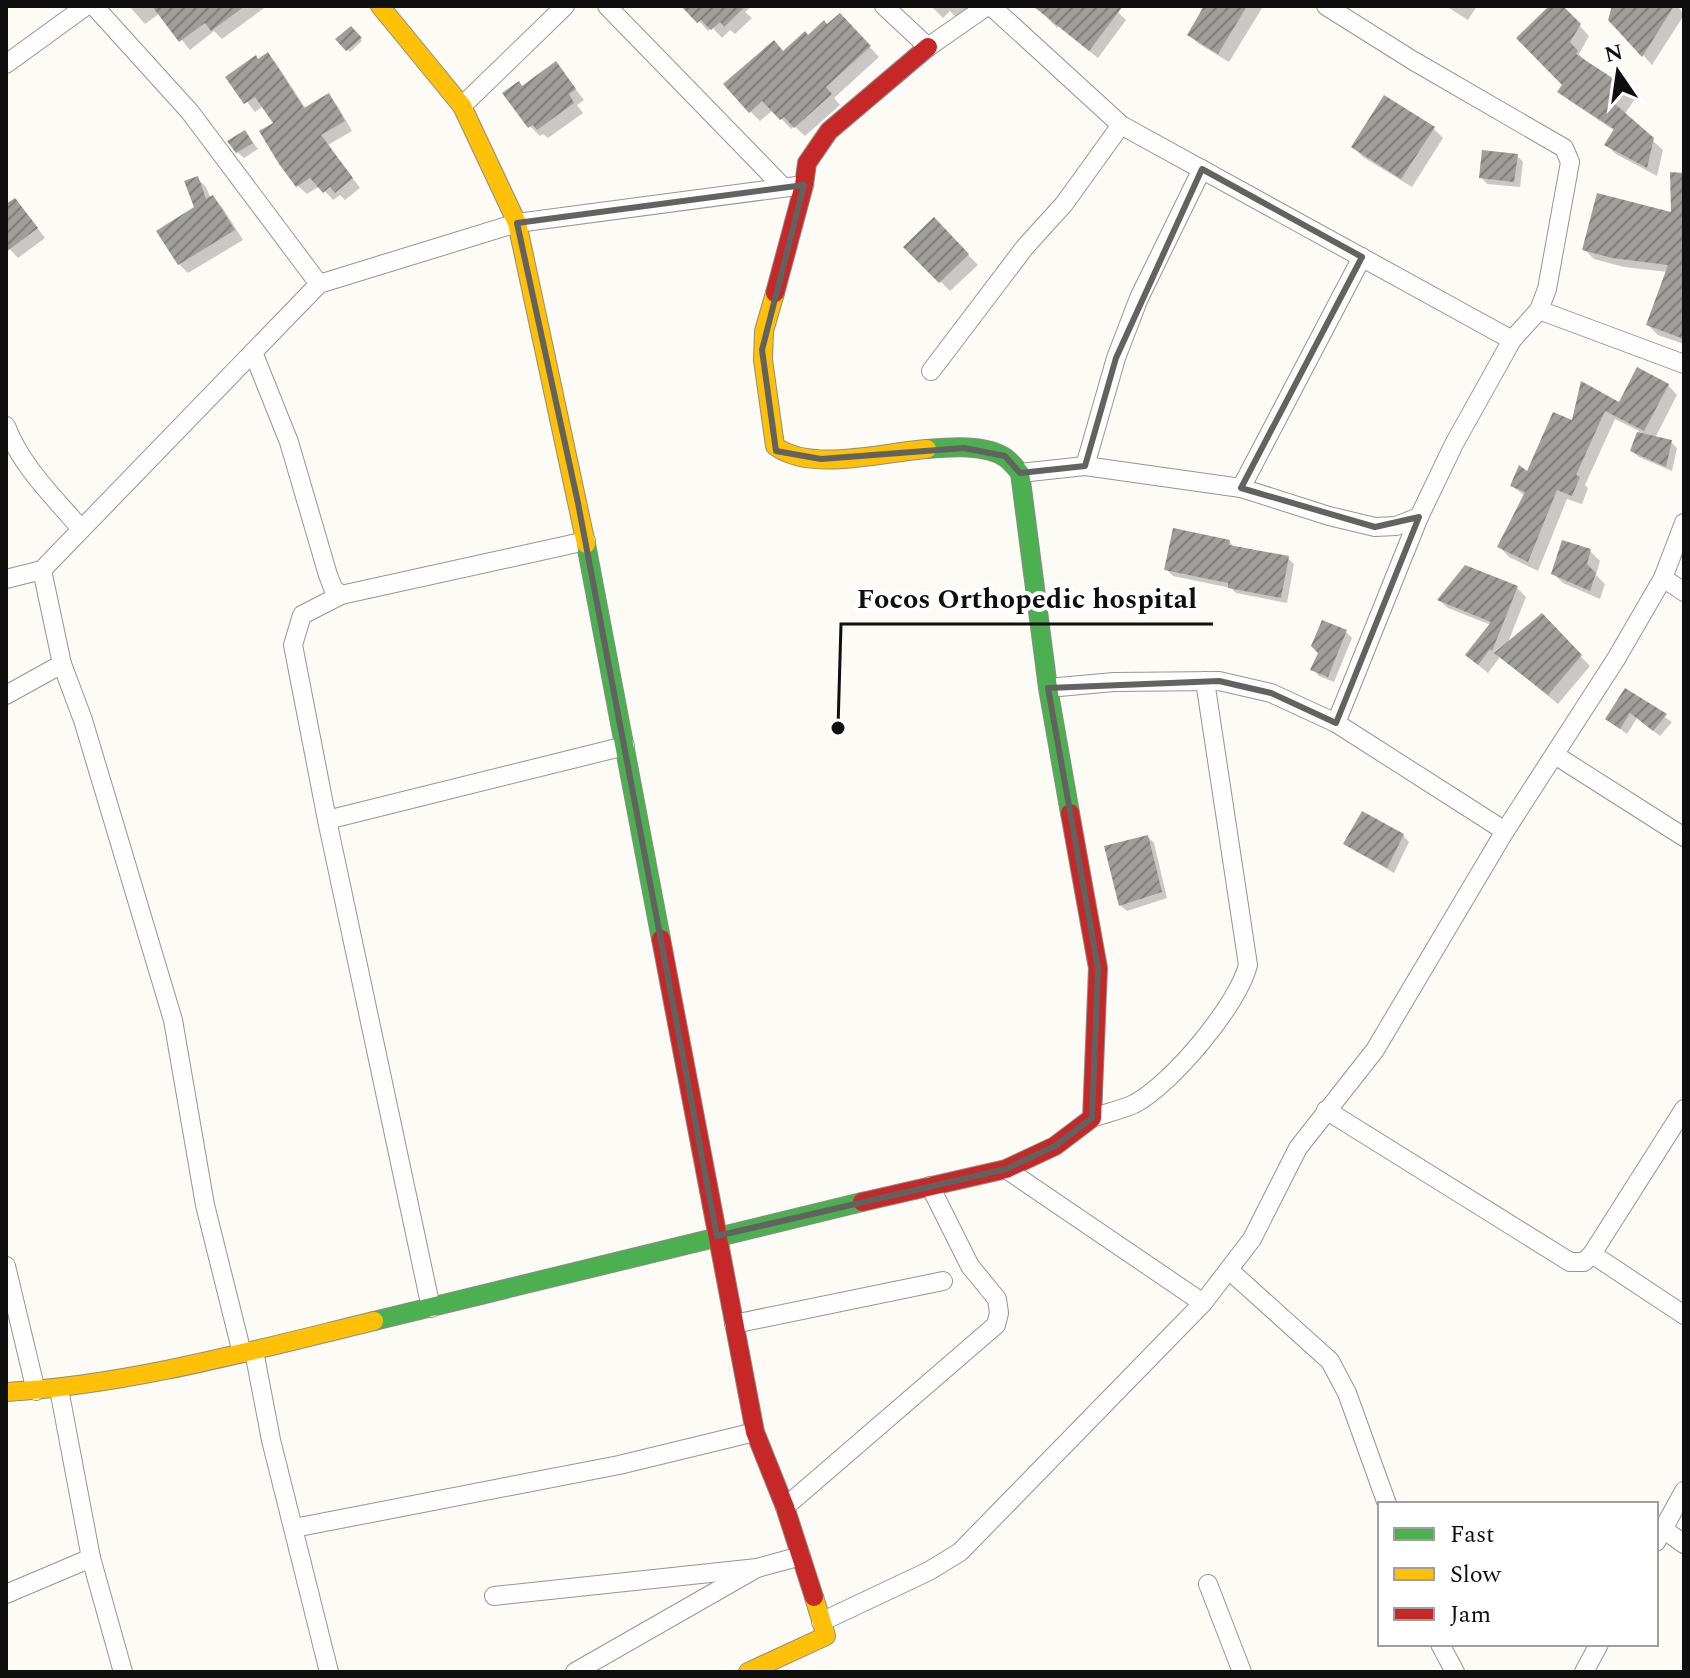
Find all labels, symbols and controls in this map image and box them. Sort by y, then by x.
north arrow [1578,32,1658,112]
text: N [1601,36,1626,72]
callout: Focos Orthopedic hospital [841,572,1213,624]
text: Focos Orthopedic hospital [857,578,1197,621]
legend [1378,1502,1658,1646]
text: Fast [1450,1517,1495,1553]
text: Slow [1450,1557,1502,1593]
text: Jam [1450,1597,1491,1633]

